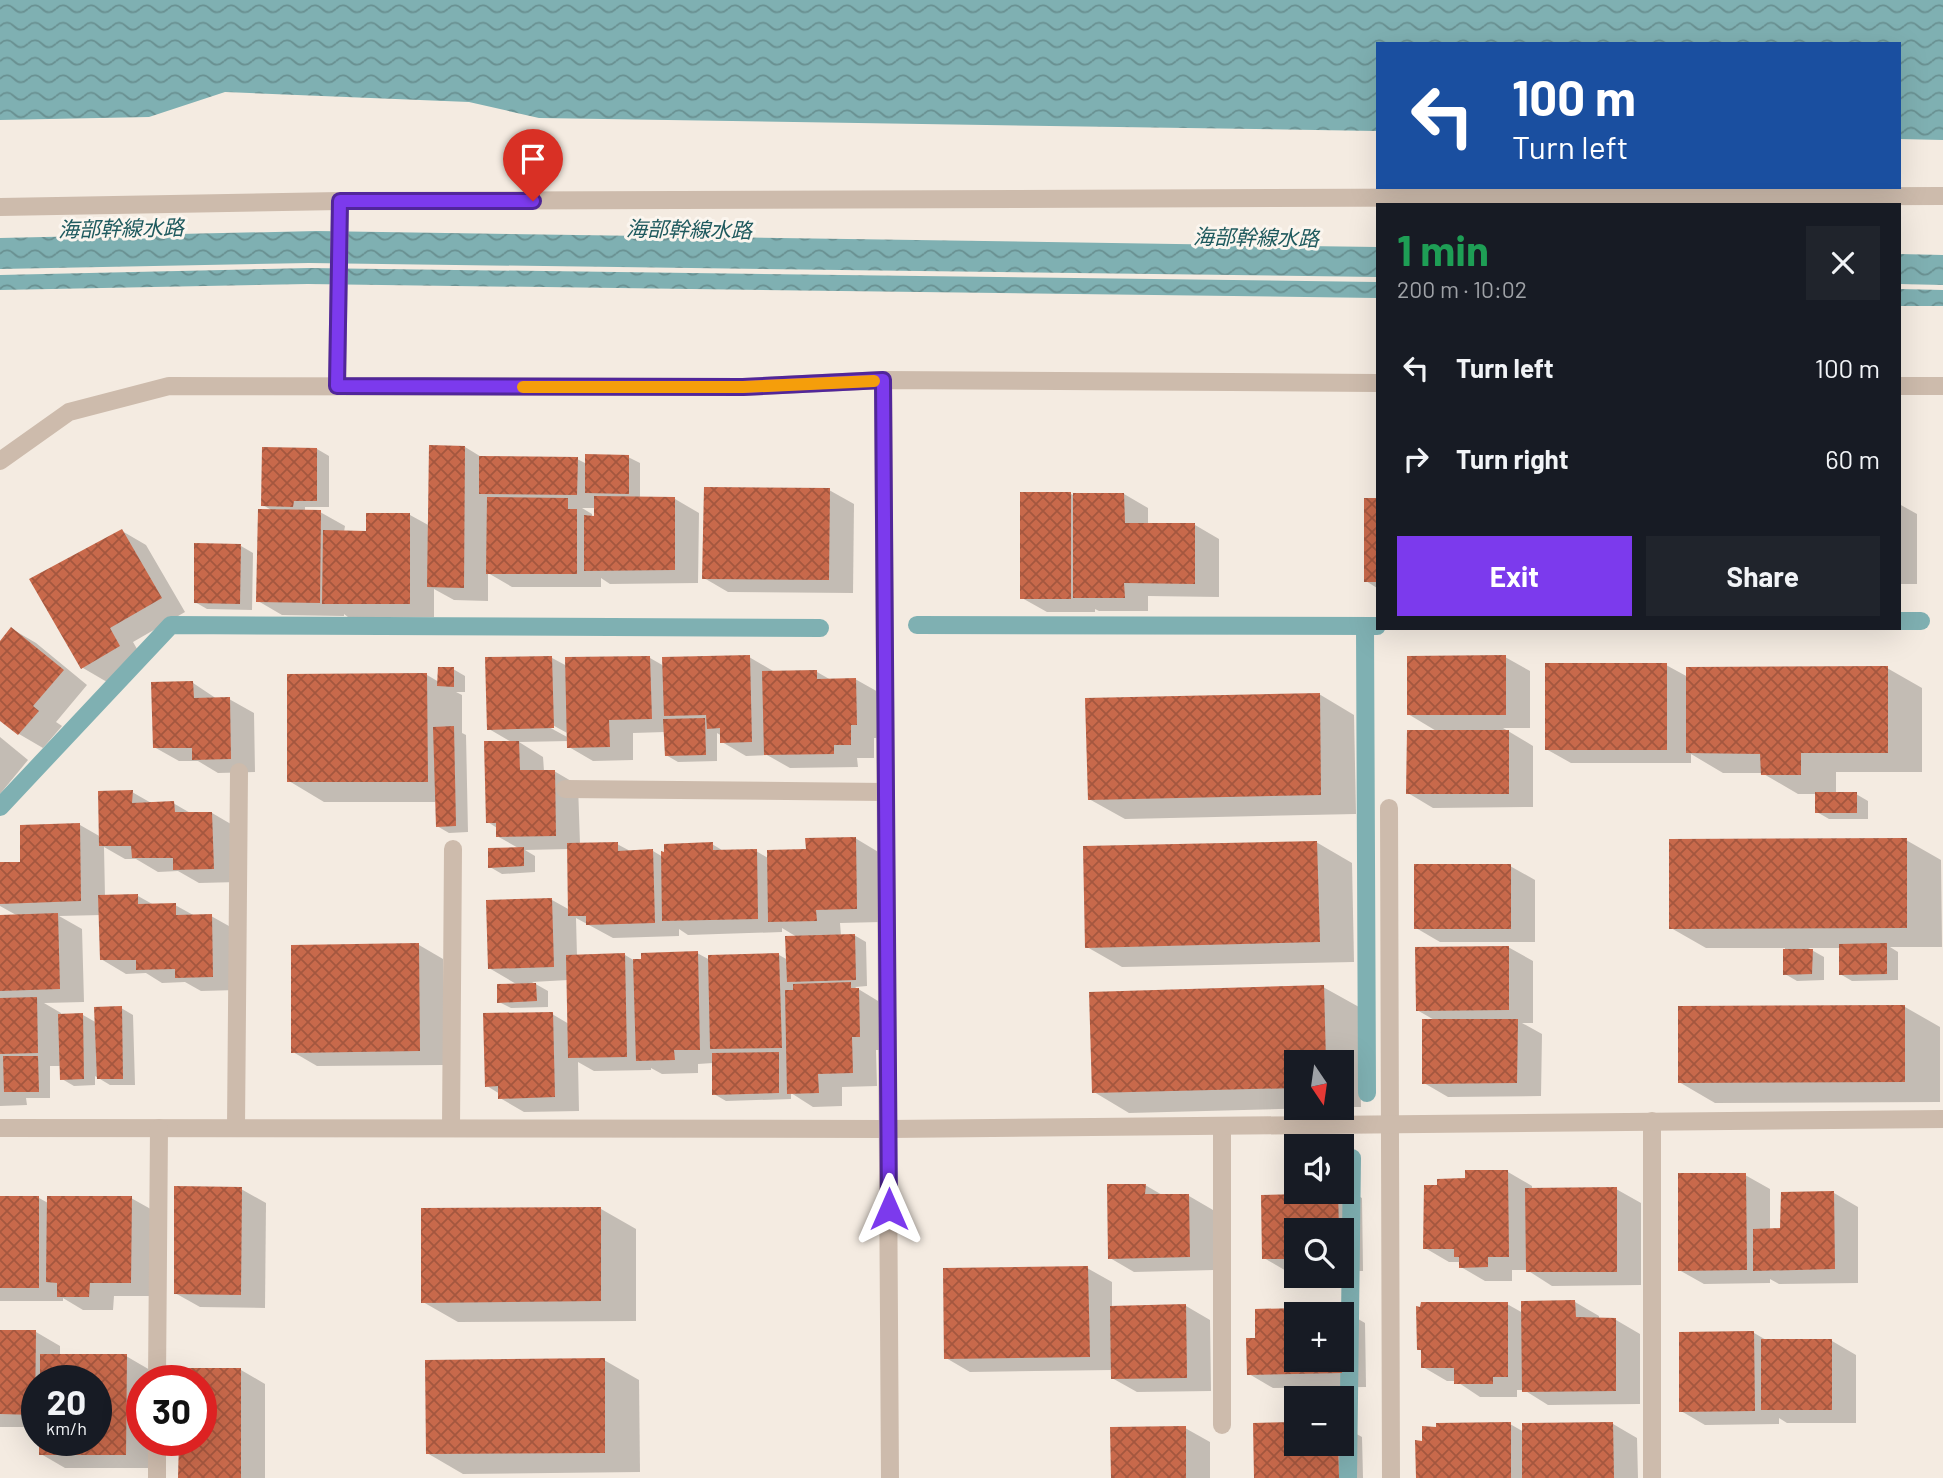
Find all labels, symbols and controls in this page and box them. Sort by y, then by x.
text: 100 m [1512,67,1636,126]
icon: left [1397,70,1488,161]
text: Turn left [1512,127,1629,165]
pin [503,129,563,201]
icon: arrive [514,140,552,178]
water label: 海部幹線水路 [58,214,186,241]
water label: 海部幹線水路 [626,215,754,242]
water label: 海部幹線水路 [1193,223,1321,250]
text: 1 min [1397,224,1489,274]
button: close [1806,226,1880,300]
text: 200 m · 10:02 [1397,275,1527,303]
icon: left [1397,349,1435,387]
text: Turn left [1456,352,1554,383]
text: 100 m [1815,352,1880,383]
icon: right [1397,440,1435,478]
text: Turn right [1456,443,1569,474]
text: 60 m [1825,443,1880,474]
button: Exit [1397,536,1632,616]
button: Share [1646,536,1880,616]
north arrow [1284,1050,1354,1120]
map controls [1284,1050,1354,1456]
button: sound [1284,1134,1354,1204]
position arrow [852,1172,926,1246]
button: search [1284,1218,1354,1288]
button: + [1284,1302,1354,1372]
speed limit sign: 30 [126,1365,217,1456]
text: 20 [47,1380,86,1422]
button: − [1284,1386,1354,1456]
text: km/h [46,1417,87,1439]

